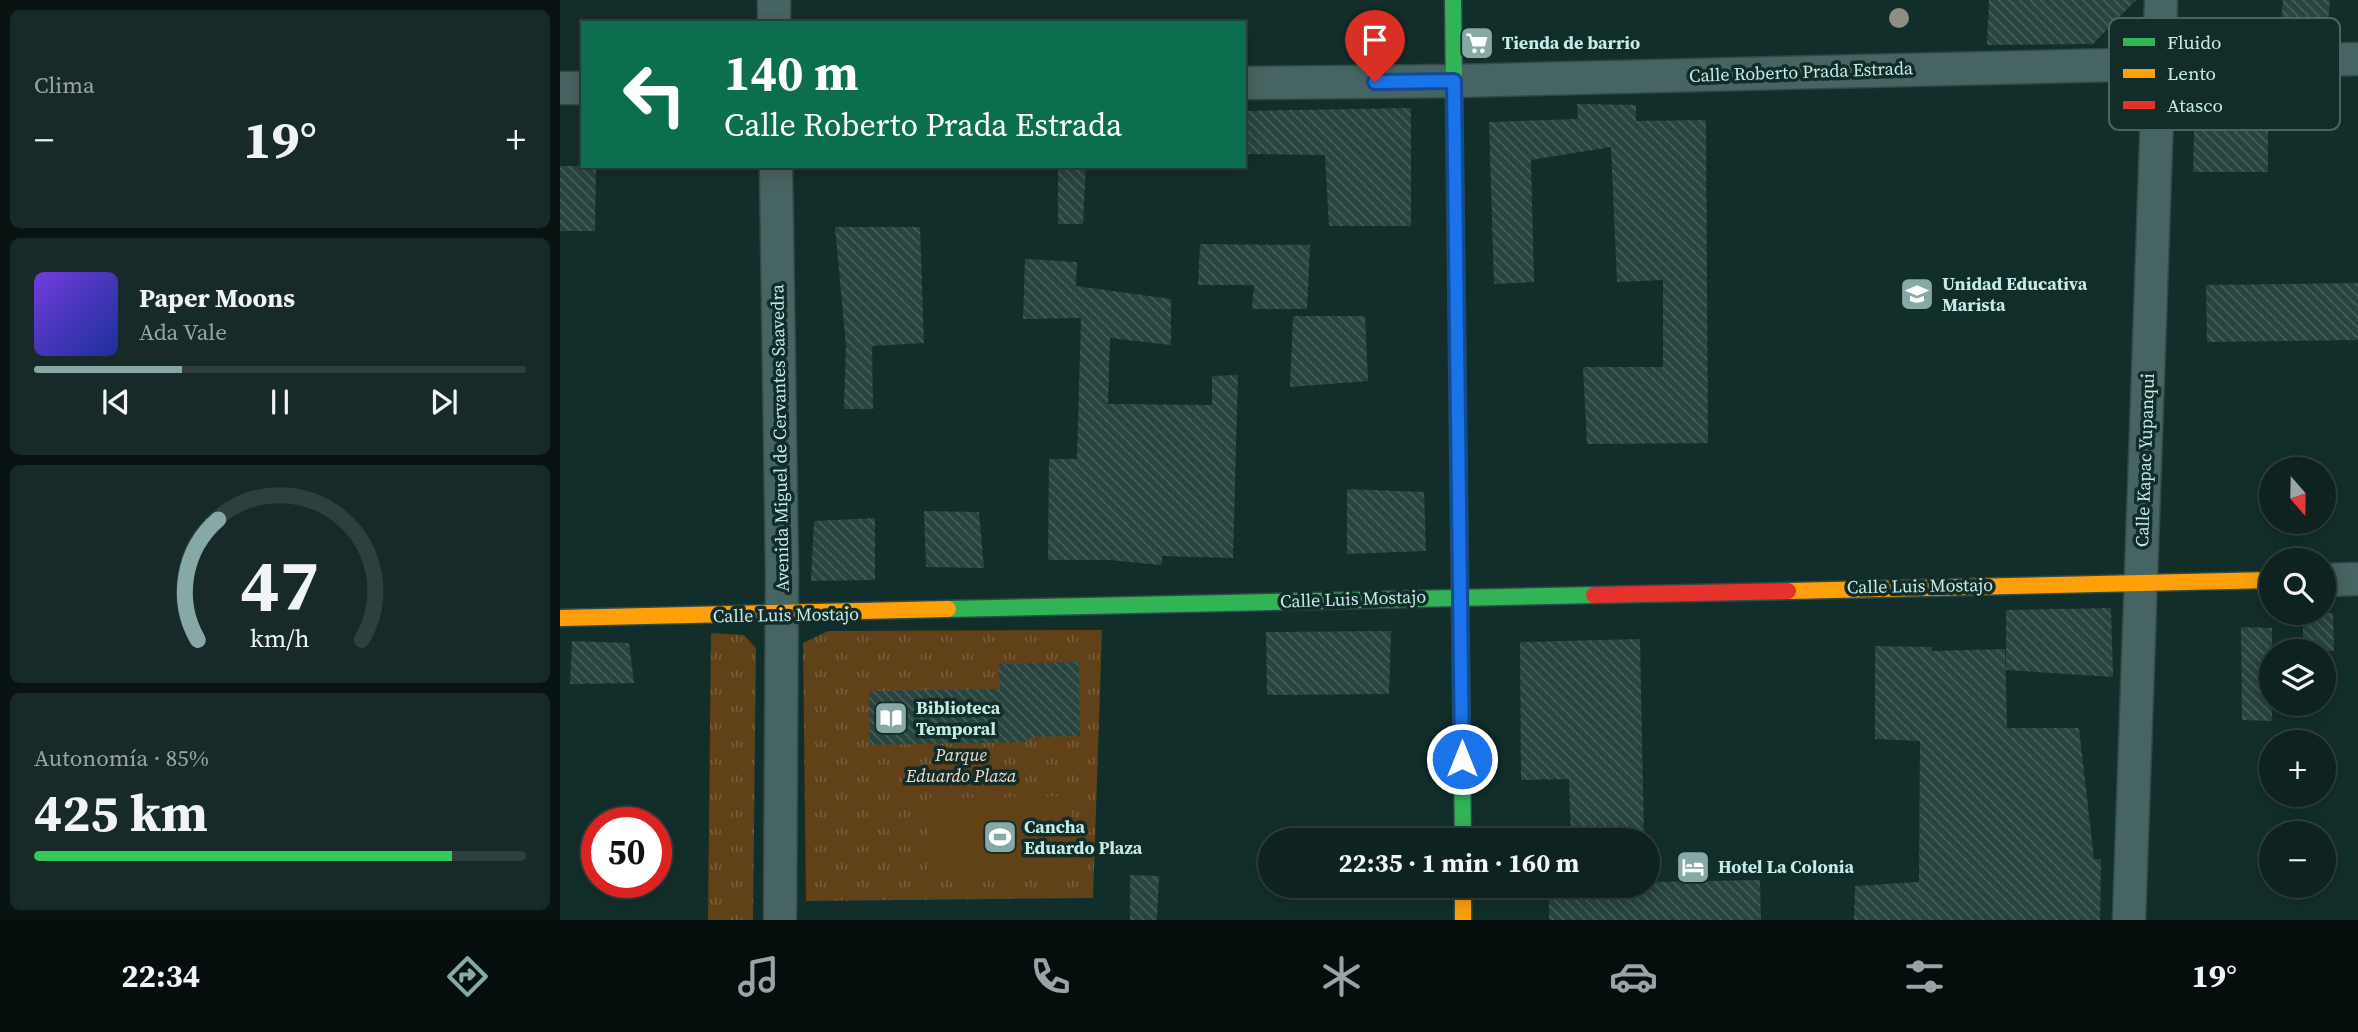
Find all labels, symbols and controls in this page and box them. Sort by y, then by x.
pin [1345,10,1405,82]
legend [2109,18,2340,130]
icon: arrive [1356,21,1394,59]
supermarket icon: Tienda de barrio [1458,24,1496,62]
text: Fluido [2167,29,2221,55]
place label: Tienda de barrio [1502,30,1640,55]
text: 140 m [724,39,859,106]
icon: left [609,49,700,140]
street label: Calle Roberto Prada Estrada [1689,55,1914,88]
text: Lento [2167,60,2216,86]
text: Clima [34,69,95,101]
text: Atasco [2167,92,2223,118]
text: Calle Roberto Prada Estrada [724,103,1122,147]
text: 19° [243,104,317,175]
text: − [34,114,54,166]
text: + [506,114,526,166]
place label: Unidad Educativa Marista [1942,271,2088,317]
school or university icon: Unidad Educativa Marista [1898,275,1936,313]
text: Paper Moons [139,280,295,316]
street label: Avenida Miguel de Cervantes Saavedra [764,283,795,592]
text: Ada Vale [139,316,227,348]
street label: Calle Kapac Yupanqui [2129,373,2160,547]
icon: previous [97,383,135,421]
icon: pause [261,383,299,421]
icon: next [425,383,463,421]
north arrow [2259,457,2336,534]
map controls [2259,457,2336,898]
text: 47 [241,535,319,634]
button: search [2259,548,2336,625]
street label: Calle Luis Mostajo [1847,572,1993,599]
street label: Calle Luis Mostajo [1279,583,1427,614]
street label: Calle Luis Mostajo [713,601,859,628]
text: km/h [250,621,310,655]
button: layers [2259,639,2336,716]
place label: Biblioteca Temporal [916,695,1001,741]
library icon: Biblioteca Temporal [872,699,910,737]
position arrow [1425,722,1499,796]
button: + [2259,730,2336,807]
text: Autonomía · 85% [34,742,209,774]
park label: Parque Eduardo Plaza [905,742,1017,788]
text: 425 km [34,777,208,848]
speed limit sign: 50 [581,807,672,898]
place label: Cancha Eduardo Plaza [1024,814,1143,860]
sports icon: Cancha Eduardo Plaza [981,818,1019,856]
button: − [2259,821,2336,898]
text: 22:35 · 1 min · 160 m [1339,845,1579,881]
hotel icon: Hotel La Colonia [1674,848,1712,886]
place label: Hotel La Colonia [1718,854,1854,879]
icon: directions [443,952,492,1001]
icon: music [734,952,783,1001]
icon: phone [1026,952,1075,1001]
icon: climate [1317,952,1366,1001]
icon: car [1609,952,1658,1001]
icon: filters [1900,952,1949,1001]
text: 22:34 [121,954,200,998]
text: 19° [2192,954,2237,998]

